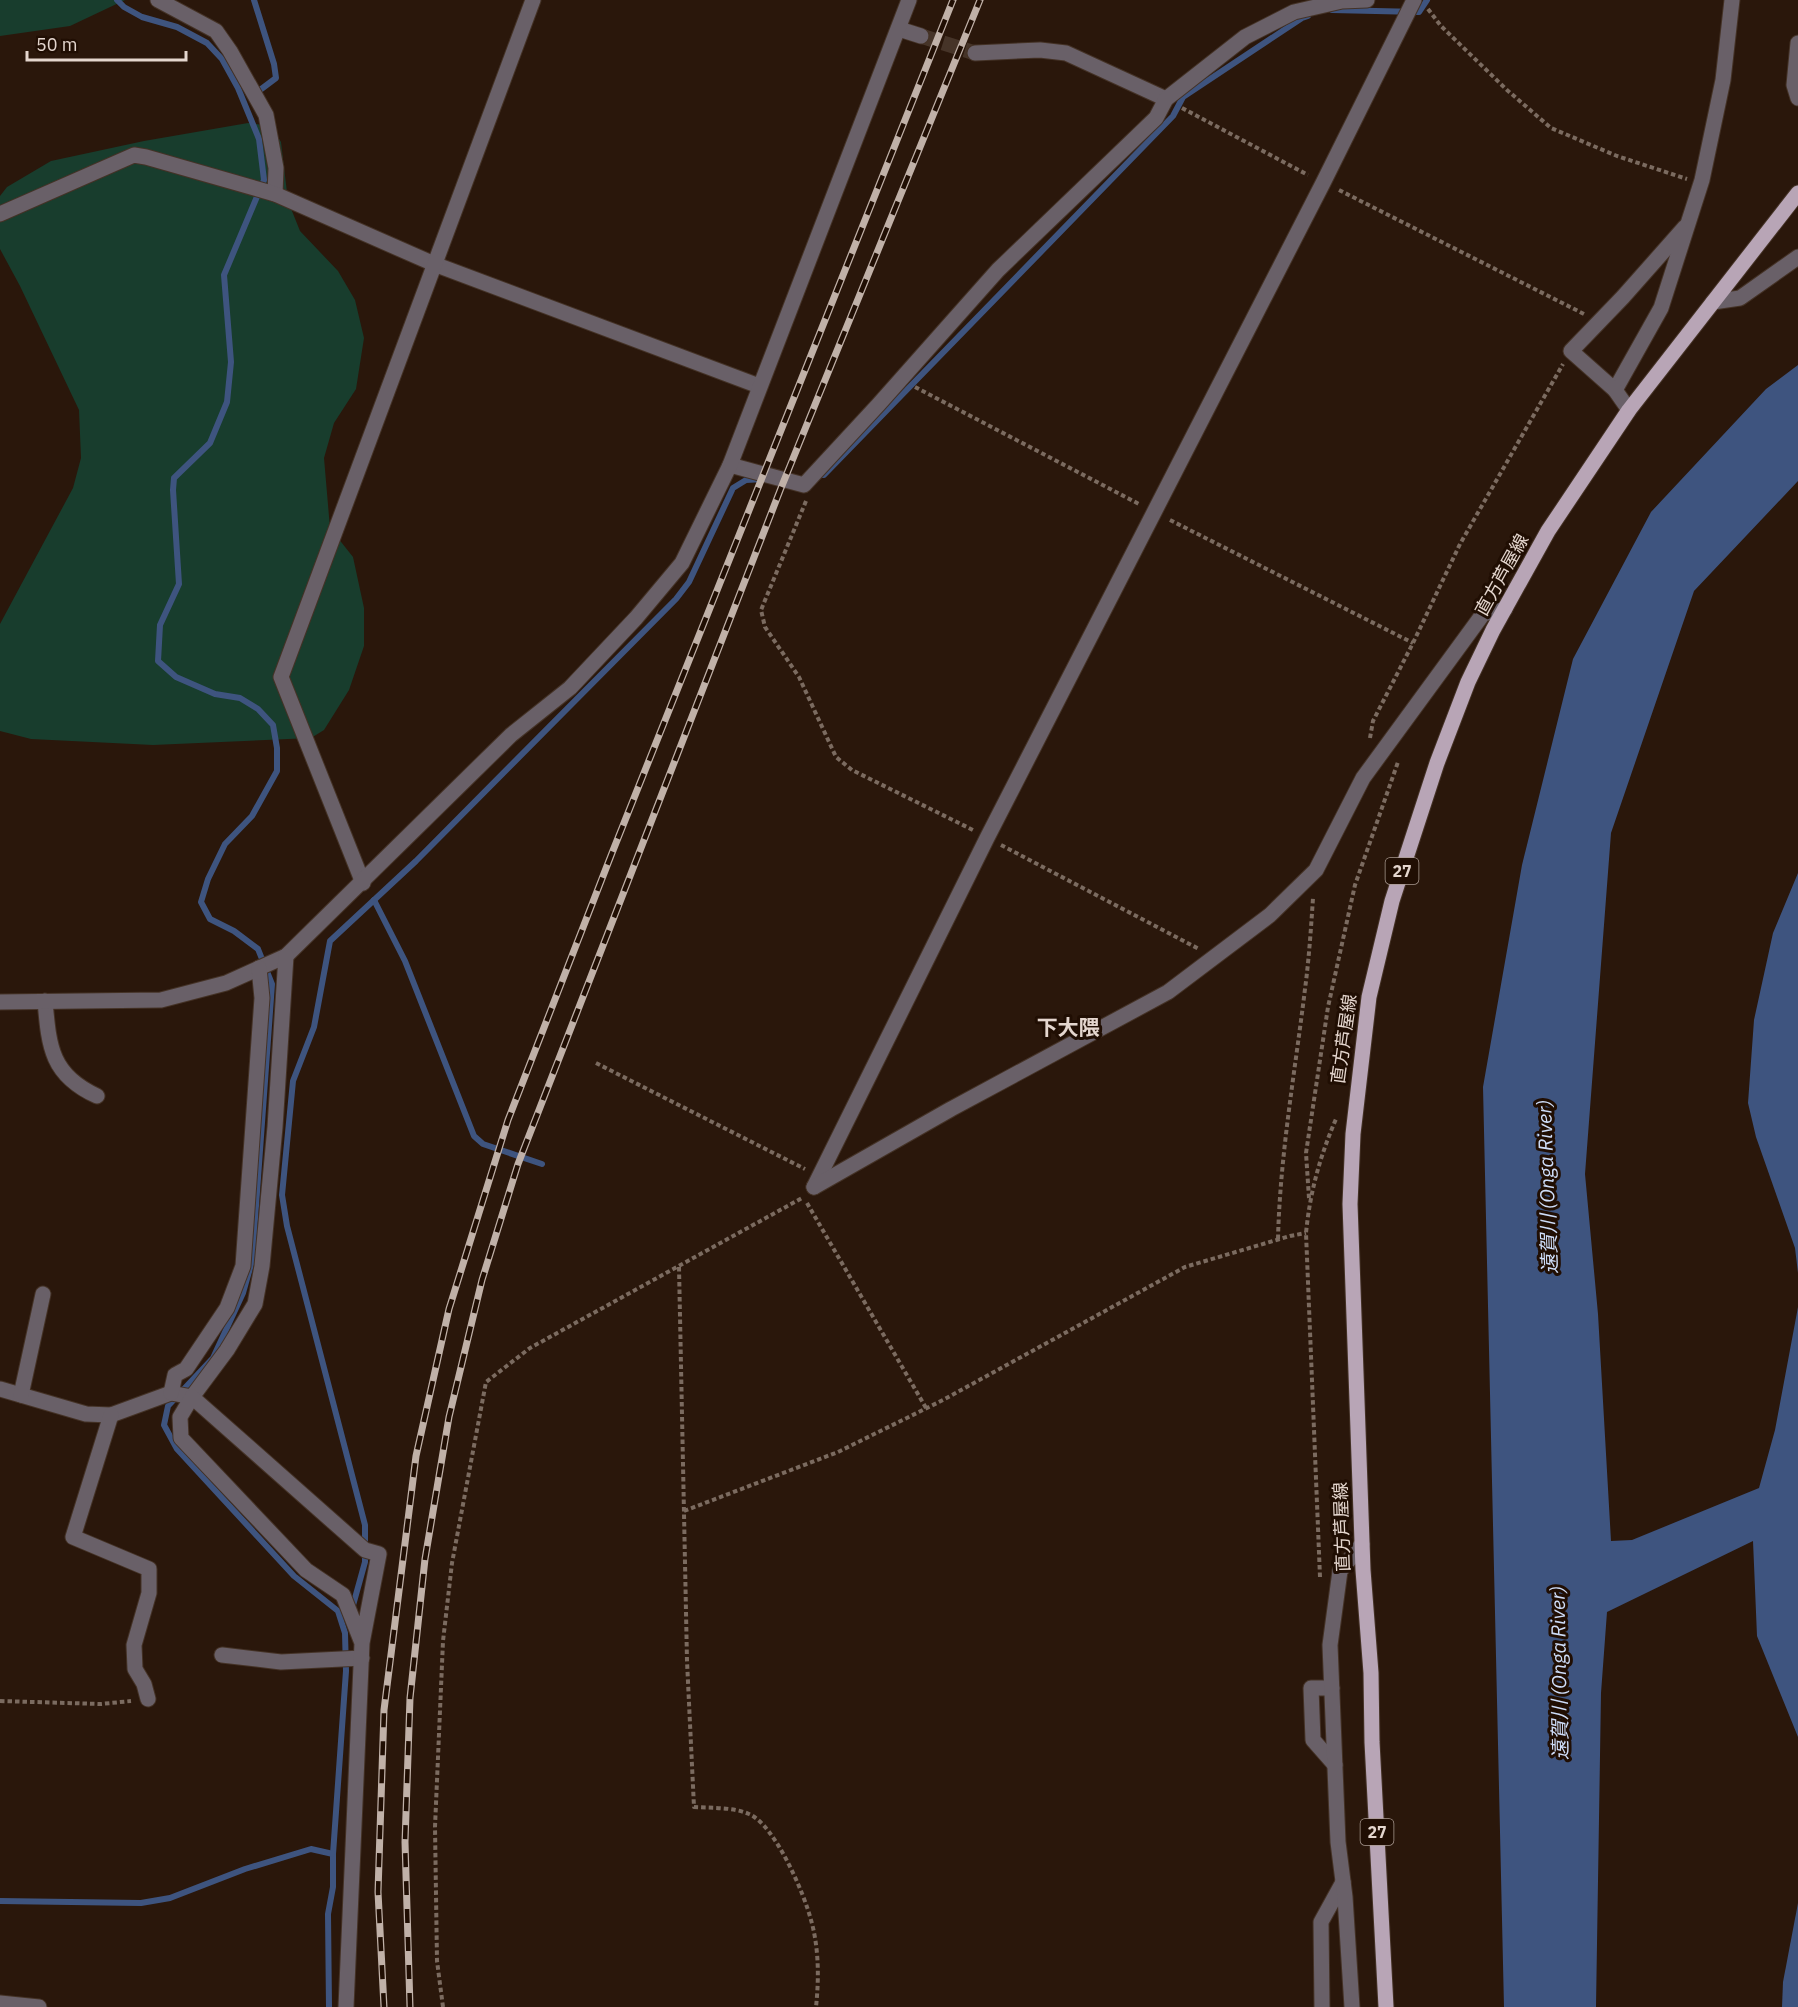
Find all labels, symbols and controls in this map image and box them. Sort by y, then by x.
scale bar [27,24,186,62]
text: 50 m [36,33,78,56]
street label: 直方芦屋線 [1470,530,1533,620]
road number: 27 [1386,858,1418,884]
street label: 直方芦屋線 [1326,993,1361,1085]
district label: 下大隈 [1037,1013,1100,1041]
water label: 遠賀川 (Onga River) [1530,1100,1563,1274]
street label: 直方芦屋線 [1328,1482,1355,1572]
water label: 遠賀川 (Onga River) [1543,1586,1574,1760]
road number: 27 [1360,1819,1394,1845]

